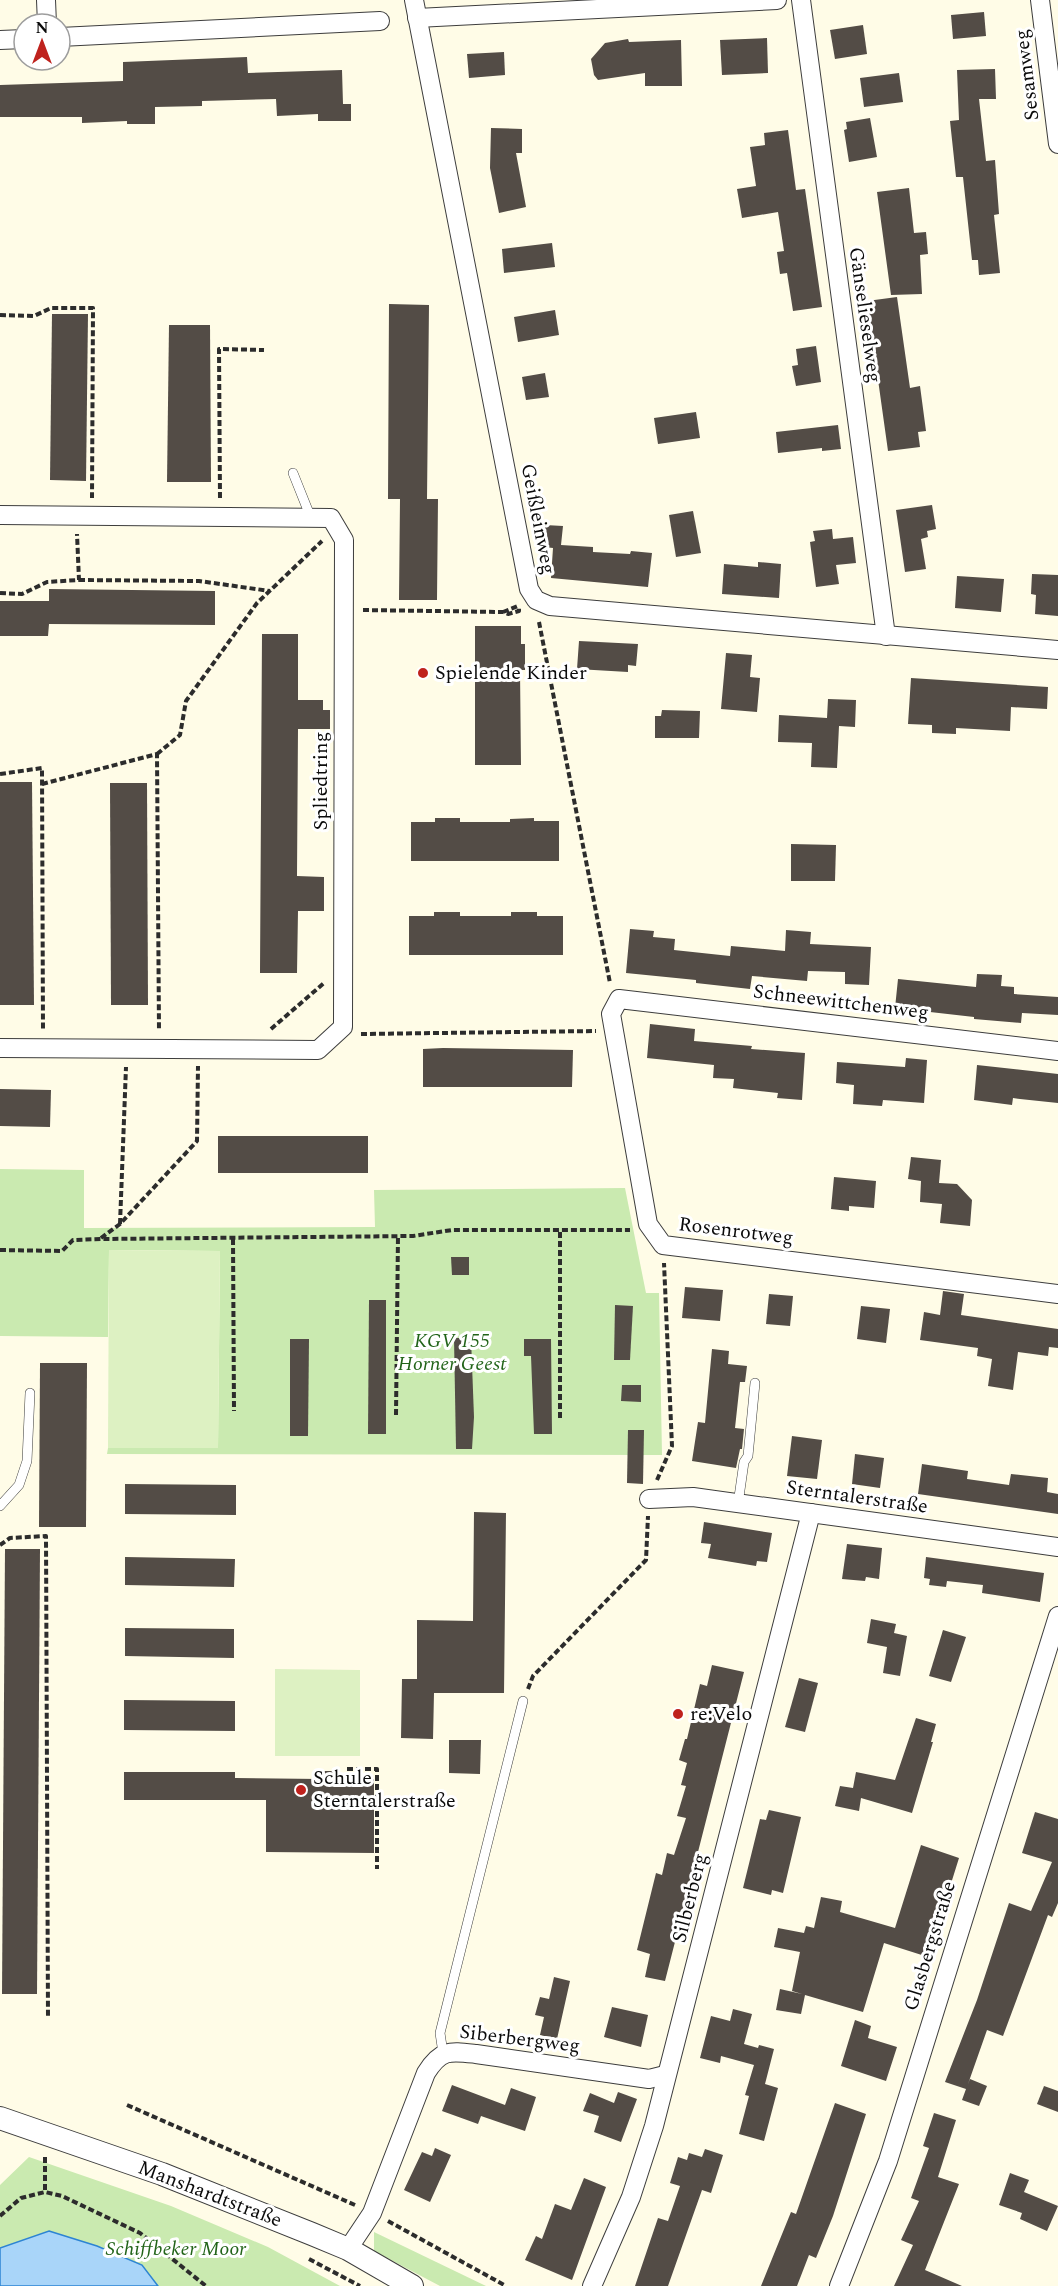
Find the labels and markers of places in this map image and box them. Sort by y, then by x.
place label: Spielende Kinder [435,658,587,688]
marker: Spielende Kinder [416,666,430,680]
place label: re:Velo [690,1699,752,1729]
marker: re:Velo [671,1707,685,1721]
place label: Schule Sterntalerstraße [313,1763,456,1816]
marker: Schule Sterntalerstraße [294,1783,308,1797]

